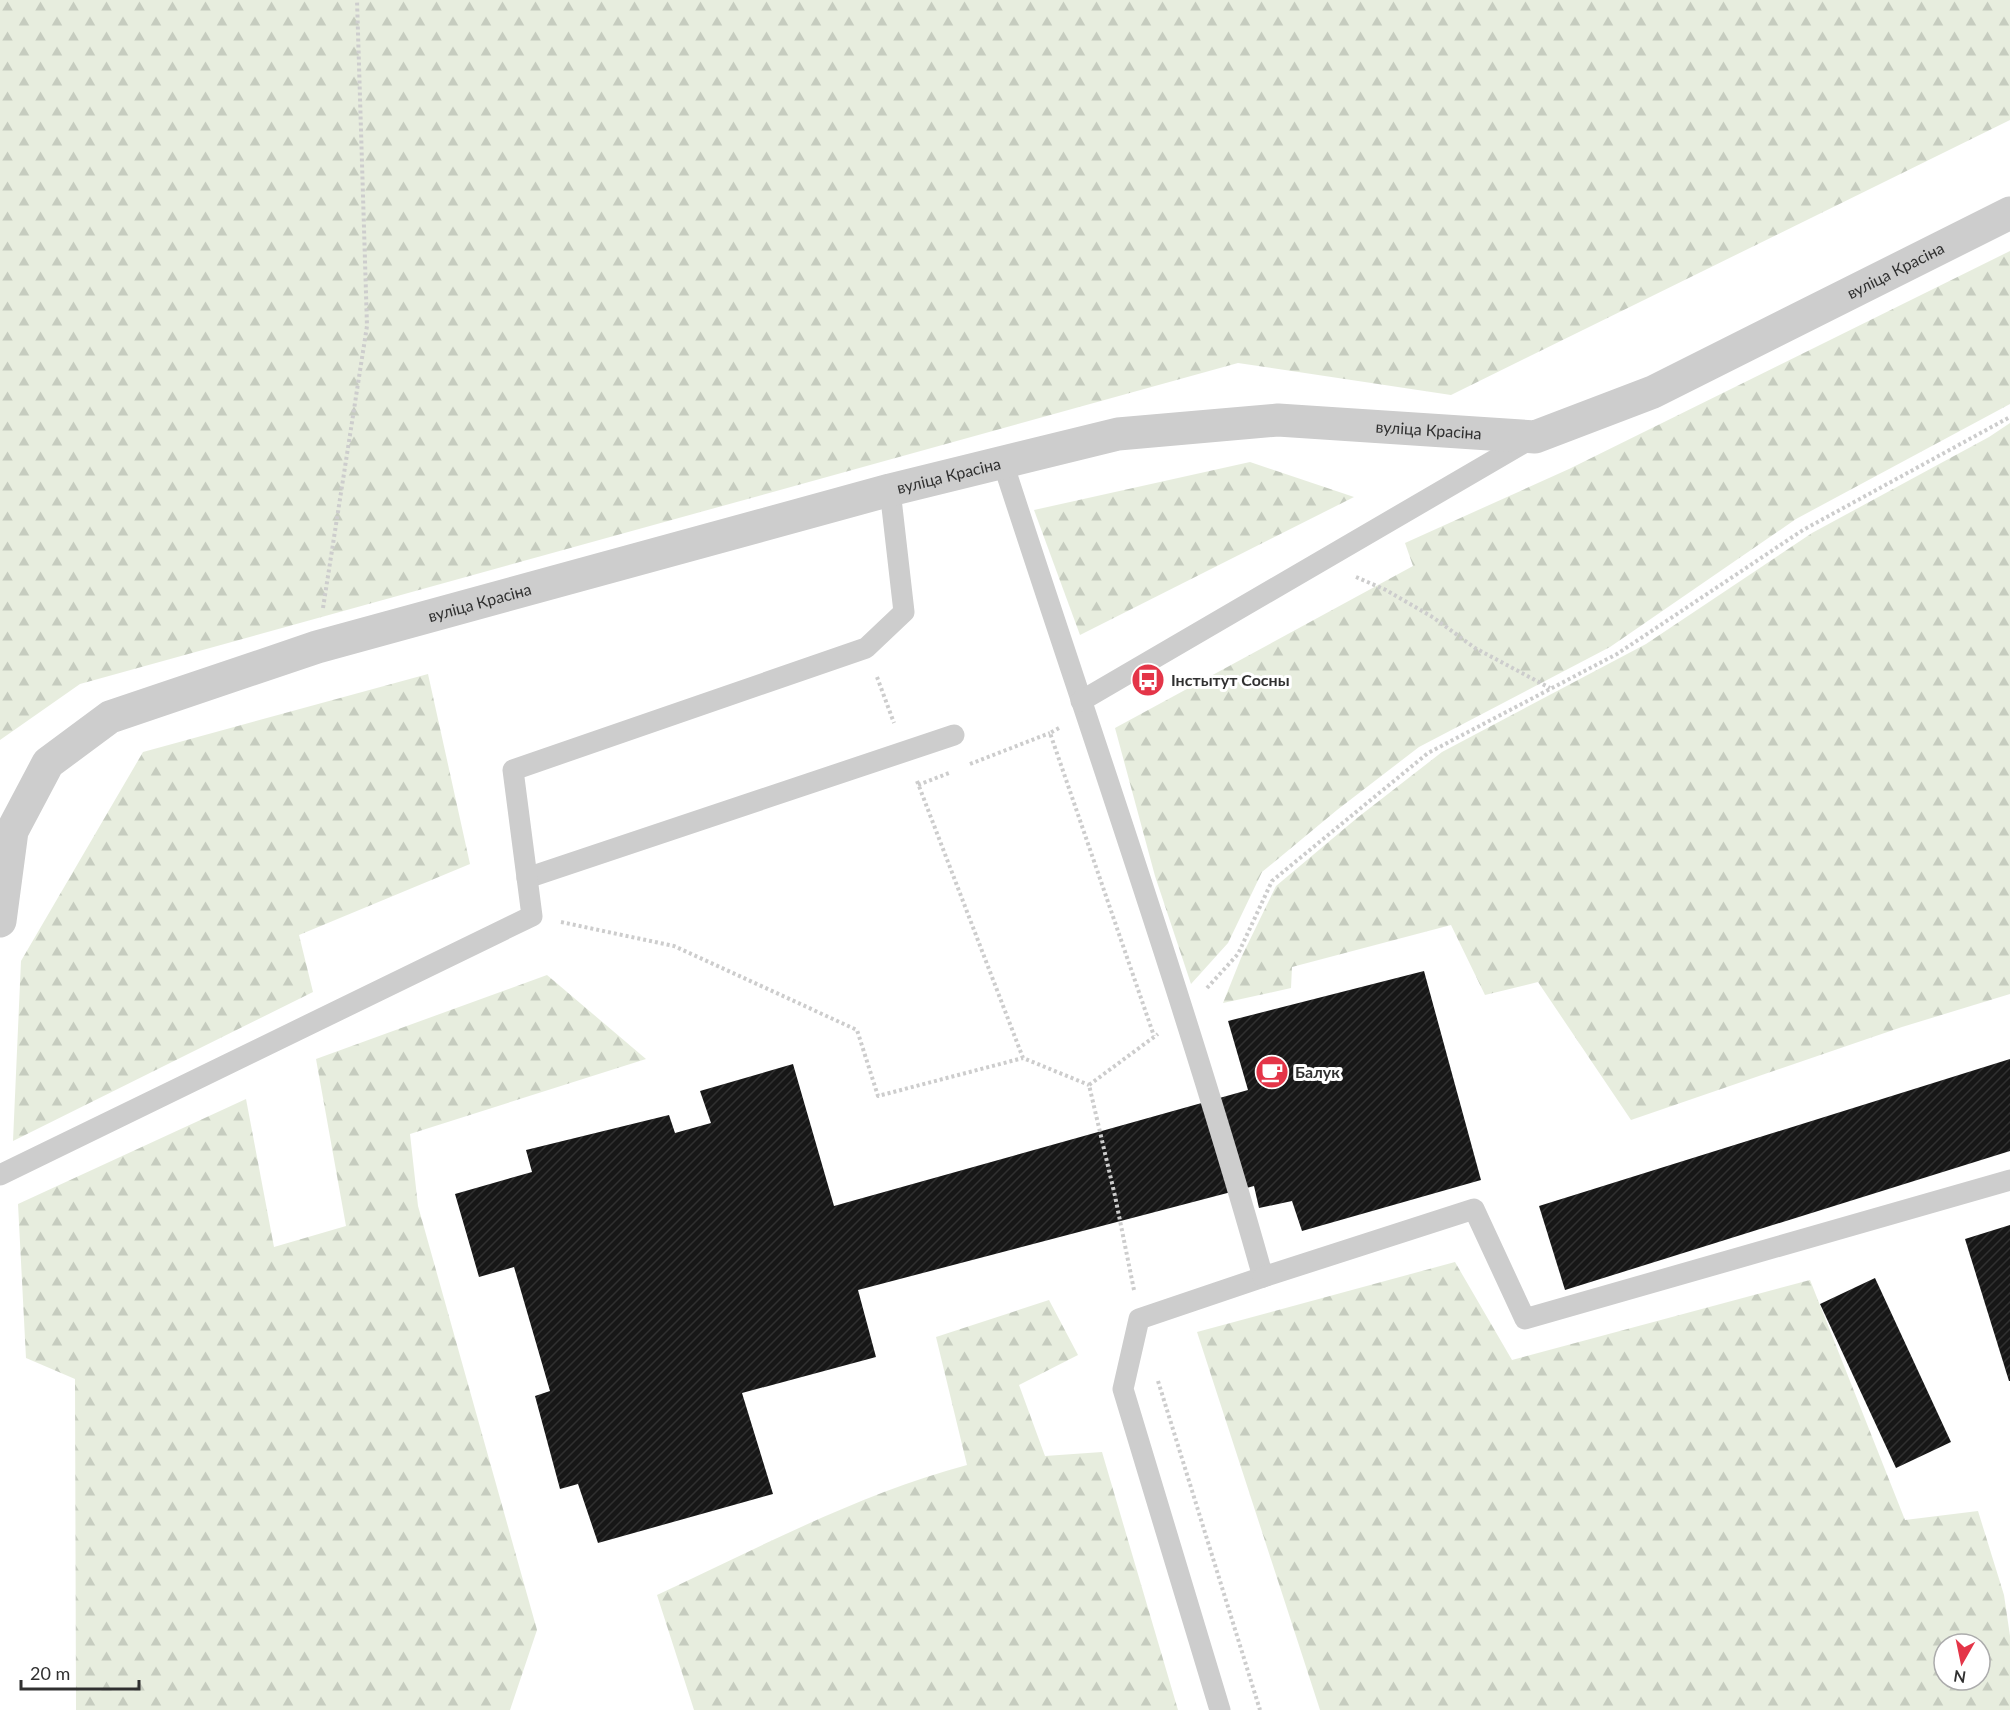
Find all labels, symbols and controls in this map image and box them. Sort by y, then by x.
street label: вуліца Красіна [1843,238,1947,302]
street label: вуліца Красіна [1375,416,1482,442]
street label: вуліца Красіна [895,453,1002,497]
street label: вуліца Красіна [426,579,533,625]
bus stop icon: Інстытут Сосны [1130,662,1166,698]
place label: Інстытут Сосны [1171,670,1290,689]
cafe icon: Балук [1254,1054,1290,1090]
place label: Балук [1295,1062,1340,1081]
north arrow [1932,1632,1992,1692]
scale bar [21,1653,140,1691]
text: 20 m [30,1662,70,1684]
text: N [1952,1667,1967,1688]

